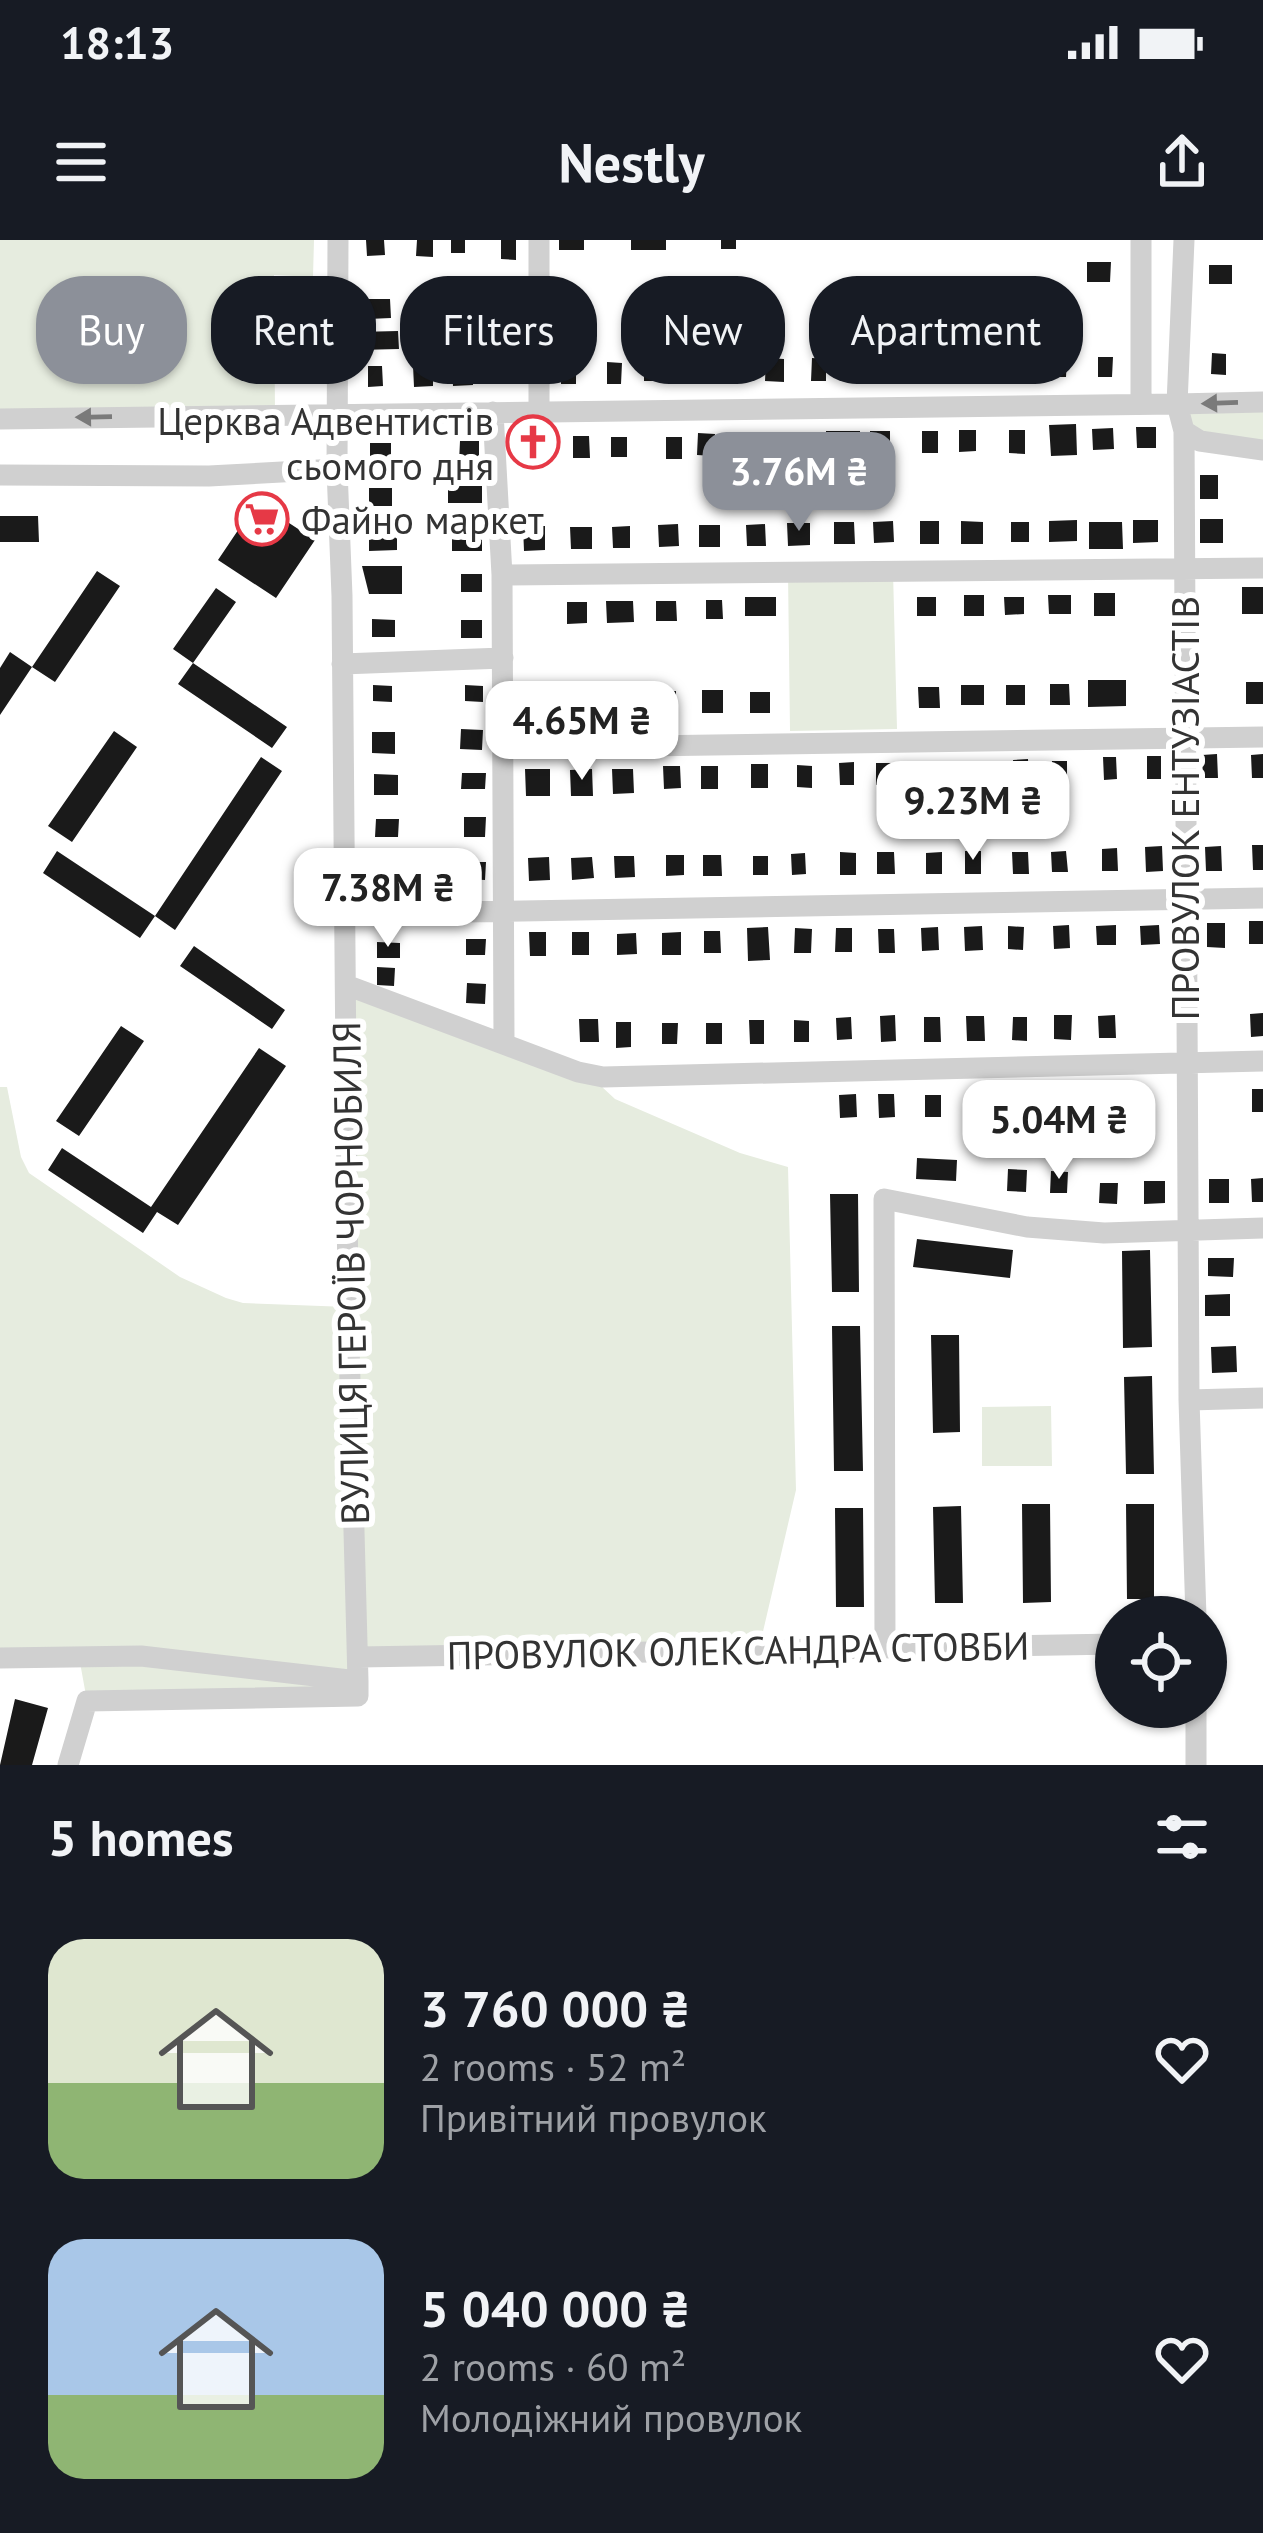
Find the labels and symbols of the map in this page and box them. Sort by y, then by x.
one-way arrow [1200,394,1238,413]
place label: Церква Адвентистів сьомого дня [157,395,494,491]
one-way arrow [74,408,112,427]
church icon: Церква Адвентистів сьомого дня [505,414,561,470]
pin: 3.76M ₴ [688,432,910,534]
supermarket icon: Файно маркет [234,491,290,547]
place label: Файно маркет [301,494,544,545]
street label: ПРОВУЛОК ЕНТУЗІАСТІВ [1159,596,1210,1020]
pin: 4.65M ₴ [471,681,693,783]
pin: 9.23M ₴ [862,761,1084,863]
pin: 7.38M ₴ [277,848,499,950]
street label: ВУЛИЦЯ ГЕРОЇВ ЧОРНОБИЛЯ [320,1021,380,1525]
pin: 5.04M ₴ [948,1080,1170,1182]
street label: ПРОВУЛОК ОЛЕКСАНДРА СТОВБИ [446,1619,1030,1681]

